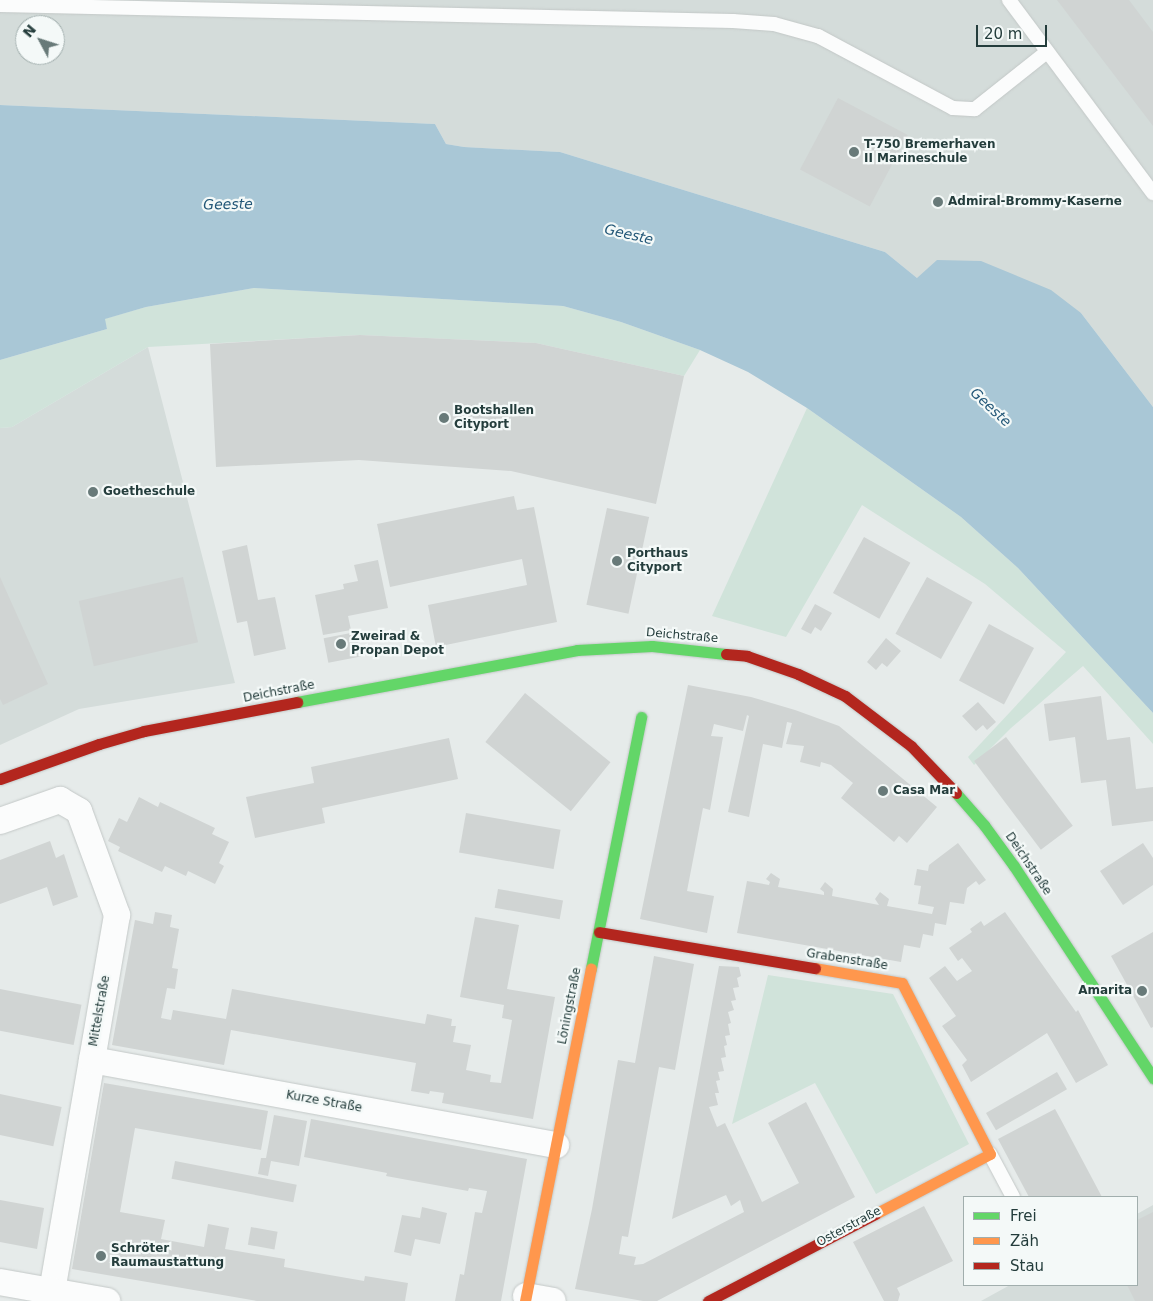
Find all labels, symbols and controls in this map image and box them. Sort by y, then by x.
north arrow [15,15,65,65]
scale bar [978,15,1049,47]
text: N [19,21,39,41]
text: 20 m [984,25,1022,43]
place label: T-750 Bremerhaven II Marineschule [864,138,996,166]
marker: T-750 Bremerhaven II Marineschule [848,146,860,158]
water label: Geeste [203,195,253,213]
place label: Admiral-Brommy-Kaserne [948,195,1122,209]
marker: Admiral-Brommy-Kaserne [932,196,944,208]
water label: Geeste [603,220,655,248]
water label: Geeste [967,384,1015,430]
place label: Bootshallen Cityport [454,404,534,432]
marker: Bootshallen Cityport [438,412,450,424]
place label: Goetheschule [103,485,195,499]
marker: Goetheschule [87,486,99,498]
place label: Porthaus Cityport [627,547,688,575]
marker: Porthaus Cityport [611,555,623,567]
street label: Deichstraße [645,626,719,646]
place label: Zweirad & Propan Depot [351,630,444,658]
marker: Zweirad & Propan Depot [335,638,347,650]
street label: Deichstraße [242,678,316,706]
place label: Casa Mar [893,784,955,798]
marker: Casa Mar [877,785,889,797]
street label: Deichstraße [1002,830,1054,898]
street label: Grabenstraße [805,946,889,974]
street label: Löningstraße [555,966,585,1046]
street label: Mittelstraße [87,974,113,1048]
place label: Amarita [1078,984,1132,998]
marker: Amarita [1136,985,1148,997]
street label: Kurze Straße [285,1088,363,1116]
legend [963,1196,1138,1286]
street label: Osterstraße [814,1204,884,1250]
text: Frei [1010,1207,1037,1225]
text: Zäh [1010,1232,1039,1250]
place label: Schröter Raumaustattung [111,1242,224,1270]
marker: Schröter Raumaustattung [95,1250,107,1262]
text: Stau [1010,1257,1044,1275]

